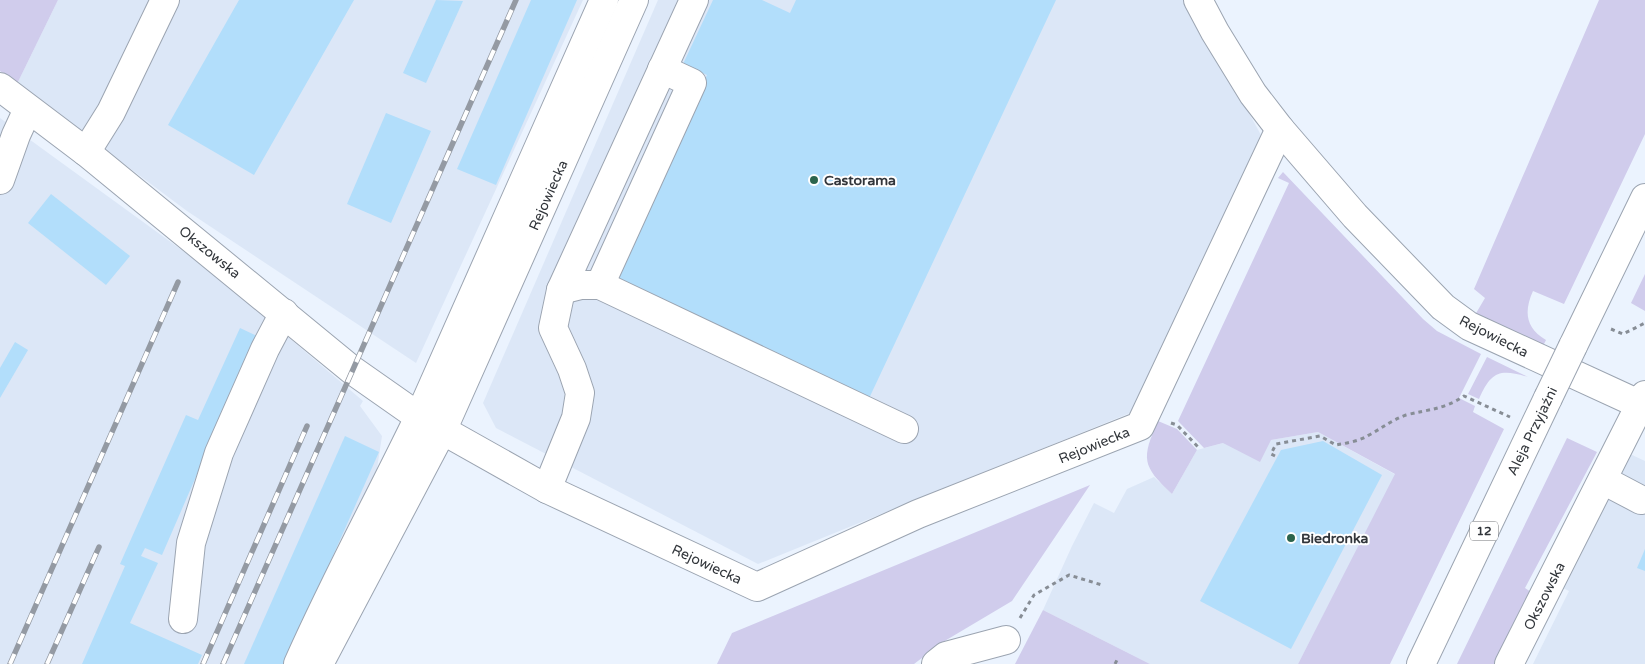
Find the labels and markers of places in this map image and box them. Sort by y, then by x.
place label: Castorama [824,172,896,189]
marker: Castorama [808,174,820,186]
place label: Biedronka [1301,530,1369,547]
marker: Biedronka [1285,532,1297,544]

